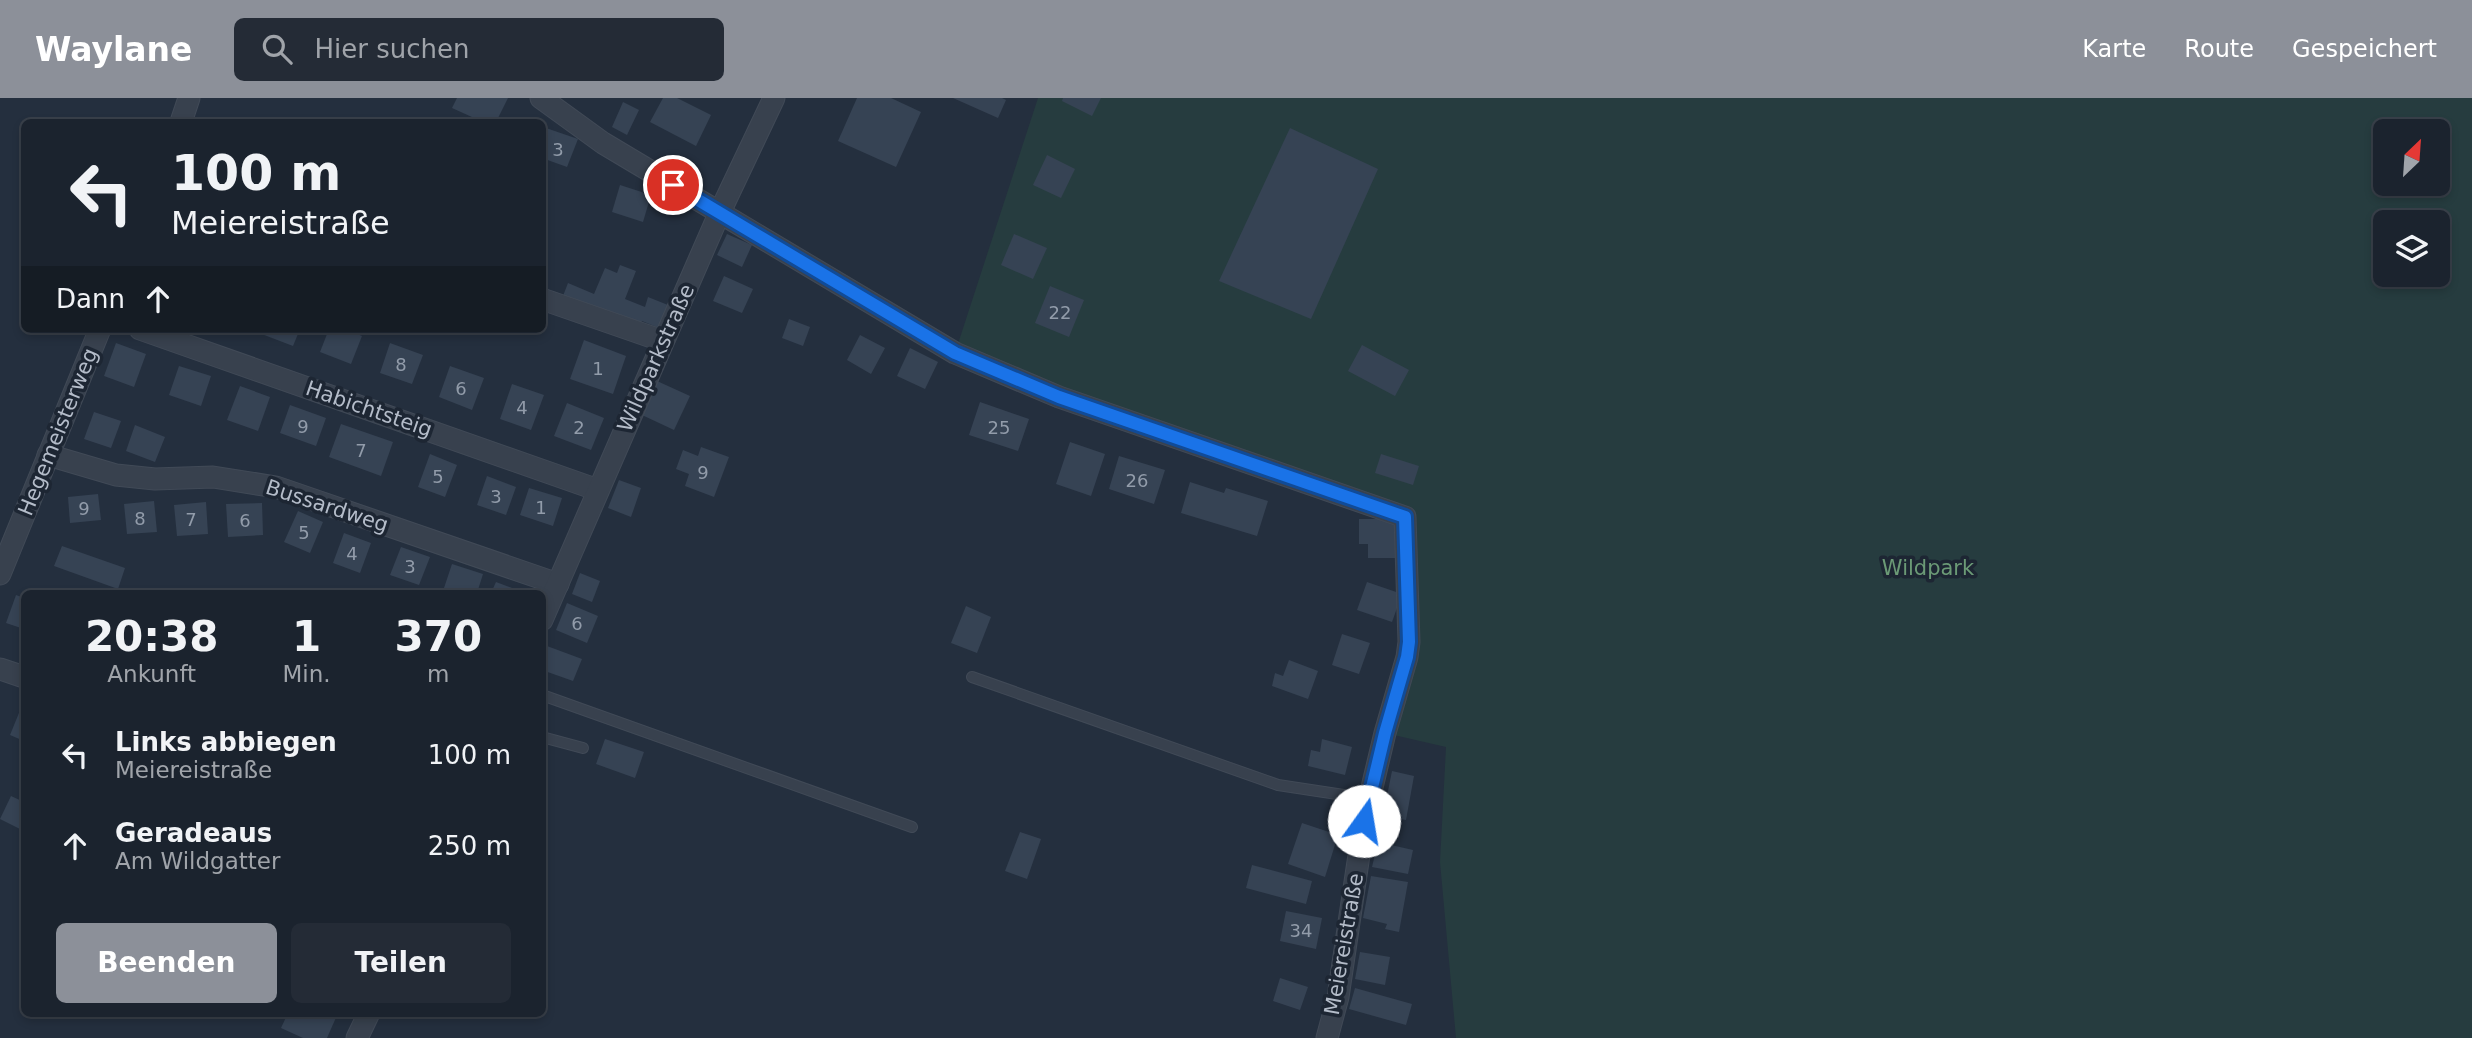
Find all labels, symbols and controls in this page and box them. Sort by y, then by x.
search box [234,18,724,81]
text: Waylane [35,30,192,69]
icon: search [258,30,296,68]
text: Hier suchen [314,34,469,64]
text: Karte [2082,35,2146,63]
text: Route [2184,35,2254,63]
text: Gespeichert [2292,35,2437,63]
north arrow [2373,119,2450,196]
map controls [2373,119,2450,287]
house number: 3 [552,139,564,160]
text: 100 m [171,145,341,202]
icon: left [56,147,147,238]
pin [643,155,703,215]
icon: arrive [654,166,692,204]
text: Meiereistraße [171,204,390,242]
button: layers [2373,210,2450,287]
icon: ahead [139,280,177,318]
street label: Wildparkstraße [613,280,699,436]
text: Dann [56,284,125,314]
house number: 22 [1049,302,1071,323]
street label: Hegemeisterweg [13,345,103,519]
house number: 8 [395,354,407,375]
house number: 1 [592,358,604,379]
street label: Habichtsteig [303,376,435,442]
house number: 6 [455,378,467,399]
house number: 4 [516,397,528,418]
house number: 9 [297,416,309,437]
house number: 2 [573,417,585,438]
house number: 25 [988,417,1010,438]
house number: 7 [355,440,367,461]
house number: 9 [697,462,709,483]
house number: 5 [432,466,444,487]
house number: 26 [1126,470,1148,491]
street label: Bussardweg [263,475,391,537]
house number: 3 [490,486,502,507]
house number: 1 [535,497,547,518]
house number: 9 [78,498,90,519]
house number: 8 [134,508,146,529]
house number: 7 [185,509,197,530]
house number: 6 [239,510,251,531]
house number: 5 [298,522,310,543]
house number: 4 [346,543,358,564]
house number: 3 [404,556,416,577]
park label: Wildpark [1882,556,1975,580]
text: 20:38 [85,612,219,661]
text: 1 [292,612,321,661]
text: 370 [394,612,482,661]
house number: 6 [571,613,583,634]
text: Ankunft [107,661,196,687]
text: Min. [282,661,331,687]
text: m [427,661,449,687]
text: Links abbiegen [115,727,337,757]
icon: left [56,736,94,774]
text: 100 m [428,740,511,770]
text: Meiereistraße [115,757,272,783]
position arrow [1327,784,1401,858]
text: Geradeaus [115,818,272,848]
icon: ahead [56,827,94,865]
text: 250 m [428,831,511,861]
text: Am Wildgatter [115,848,280,874]
street label: Meiereistraße [1320,871,1368,1017]
house number: 34 [1290,920,1312,941]
button: Beenden [56,923,277,1003]
button: Teilen [291,923,511,1003]

